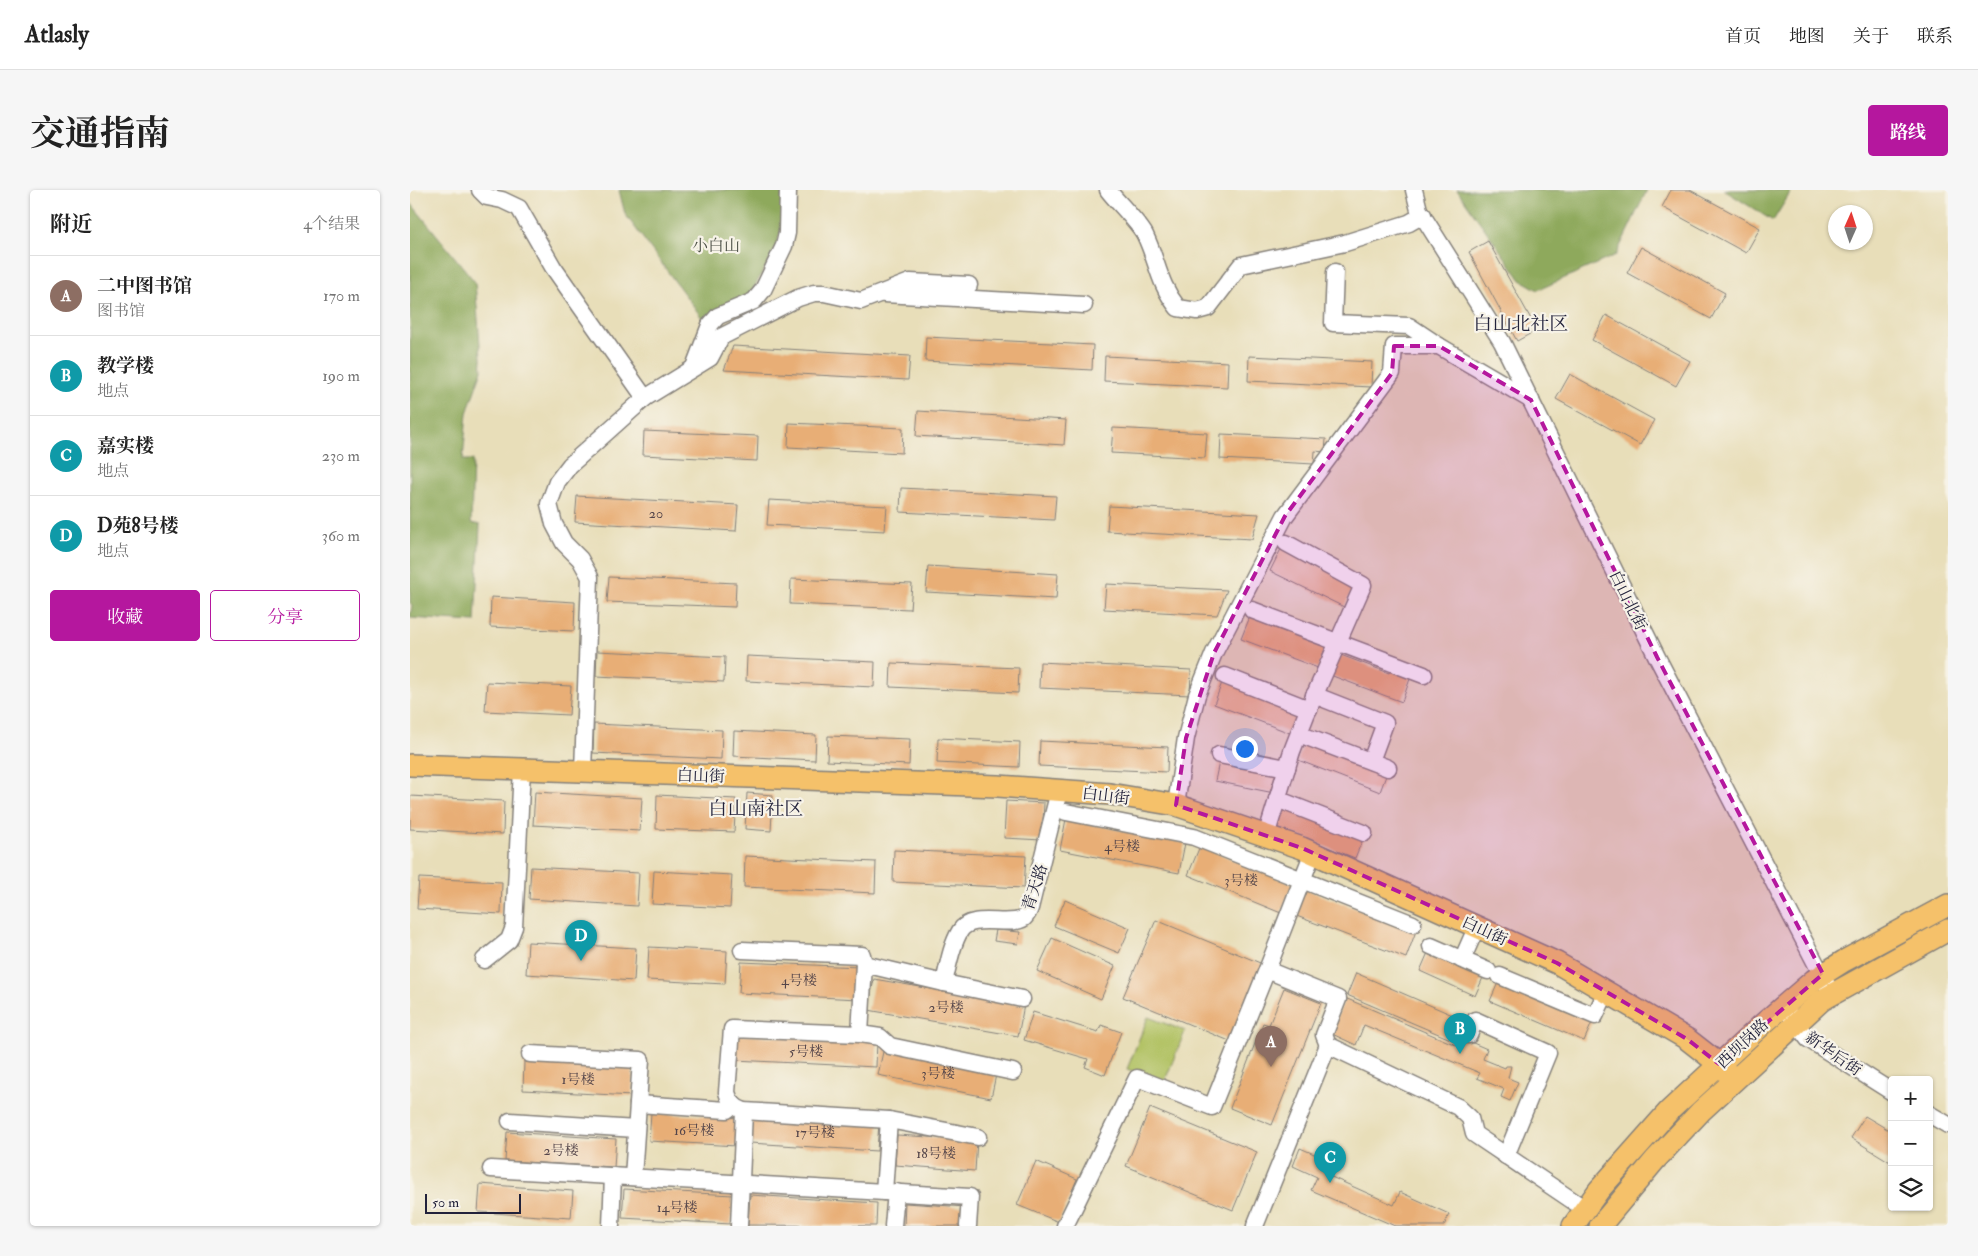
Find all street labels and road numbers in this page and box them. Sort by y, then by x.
street label: 白山北街 [1605,567,1651,634]
street label: 白山街 [677,765,725,787]
street label: 白山街 [1081,783,1131,809]
street label: 青天路 [1018,861,1052,913]
street label: 白山街 [1459,912,1511,950]
street label: 西坝岗路 [1712,1015,1773,1073]
street label: 新华后街 [1801,1027,1865,1080]

